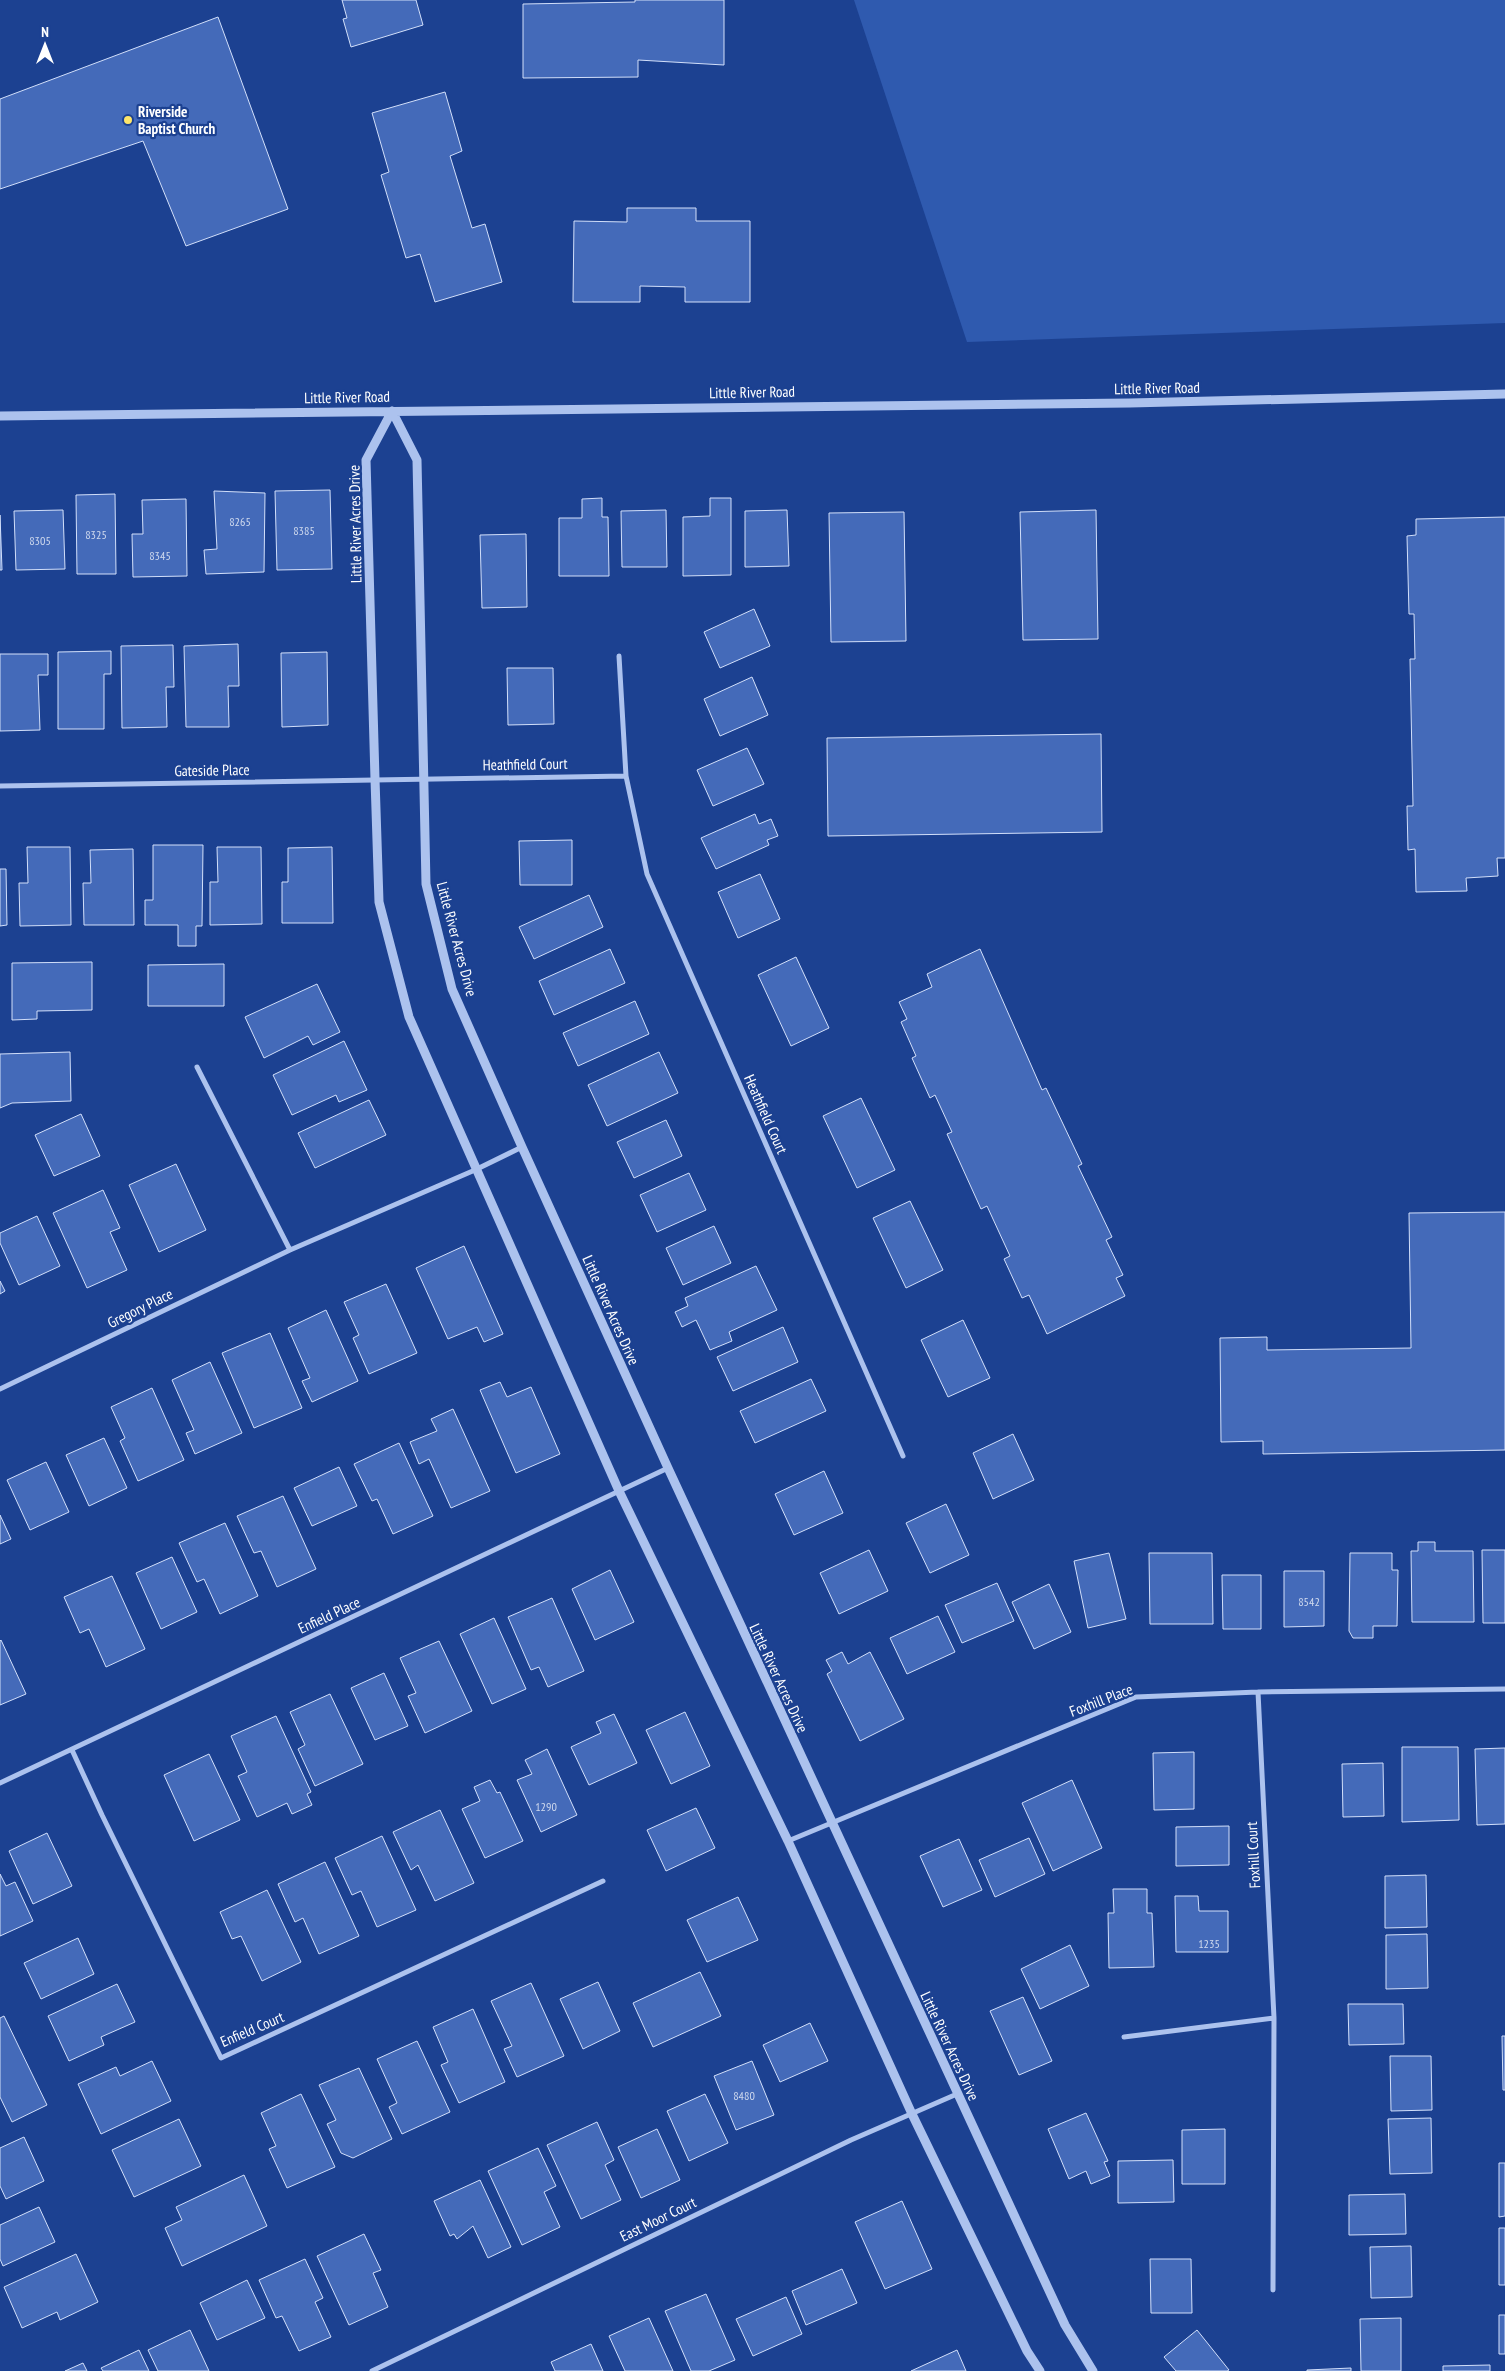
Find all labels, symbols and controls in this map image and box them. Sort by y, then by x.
north arrow [20,20,70,70]
text: N [41,23,49,41]
place label: Riverside Baptist Church [138,102,215,138]
marker: Riverside Baptist Church [122,114,134,126]
street label: Little River Road [1114,378,1200,398]
street label: Little River Road [709,382,795,402]
street label: Little River Road [304,387,390,407]
street label: Little River Acres Drive [344,465,366,583]
house number: 8265 [229,514,251,529]
house number: 8385 [293,523,315,538]
house number: 8325 [85,527,107,542]
house number: 8305 [29,533,51,548]
house number: 8345 [149,548,171,563]
street label: Heathfield Court [482,754,568,774]
street label: Gateside Place [174,760,250,780]
street label: Little River Acres Drive [433,880,481,998]
street label: Heathfield Court [740,1071,792,1157]
street label: Little River Acres Drive [578,1252,644,1368]
street label: Gregory Place [104,1284,176,1332]
street label: Enfield Place [295,1592,363,1638]
house number: 8542 [1298,1594,1320,1609]
street label: Little River Acres Drive [745,1620,813,1736]
street label: Foxhill Place [1067,1679,1135,1721]
house number: 1290 [535,1799,557,1814]
street label: Foxhill Court [1242,1821,1264,1889]
house number: 1235 [1198,1936,1220,1951]
street label: Little River Acres Drive [916,1988,984,2104]
street label: Enfield Court [217,2007,287,2051]
house number: 8480 [733,2088,755,2103]
street label: East Moor Court [617,2192,699,2246]

